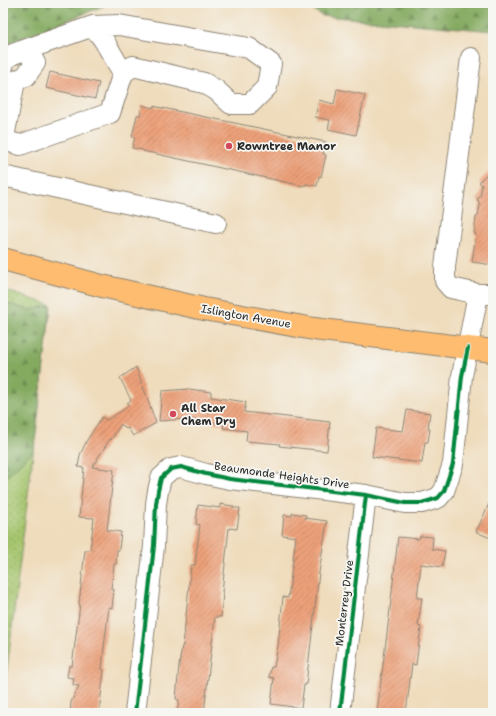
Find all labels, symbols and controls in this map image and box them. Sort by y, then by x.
place label: Rowntree Manor [237,139,336,154]
marker: Rowntree Manor [224,141,234,151]
street label: Islington Avenue [200,301,292,332]
place label: All Star Chem Dry [181,401,236,429]
marker: All Star Chem Dry [168,409,178,419]
street label: Beaumonde Heights Drive [213,459,351,492]
street label: Monterrey Drive [332,559,357,647]

